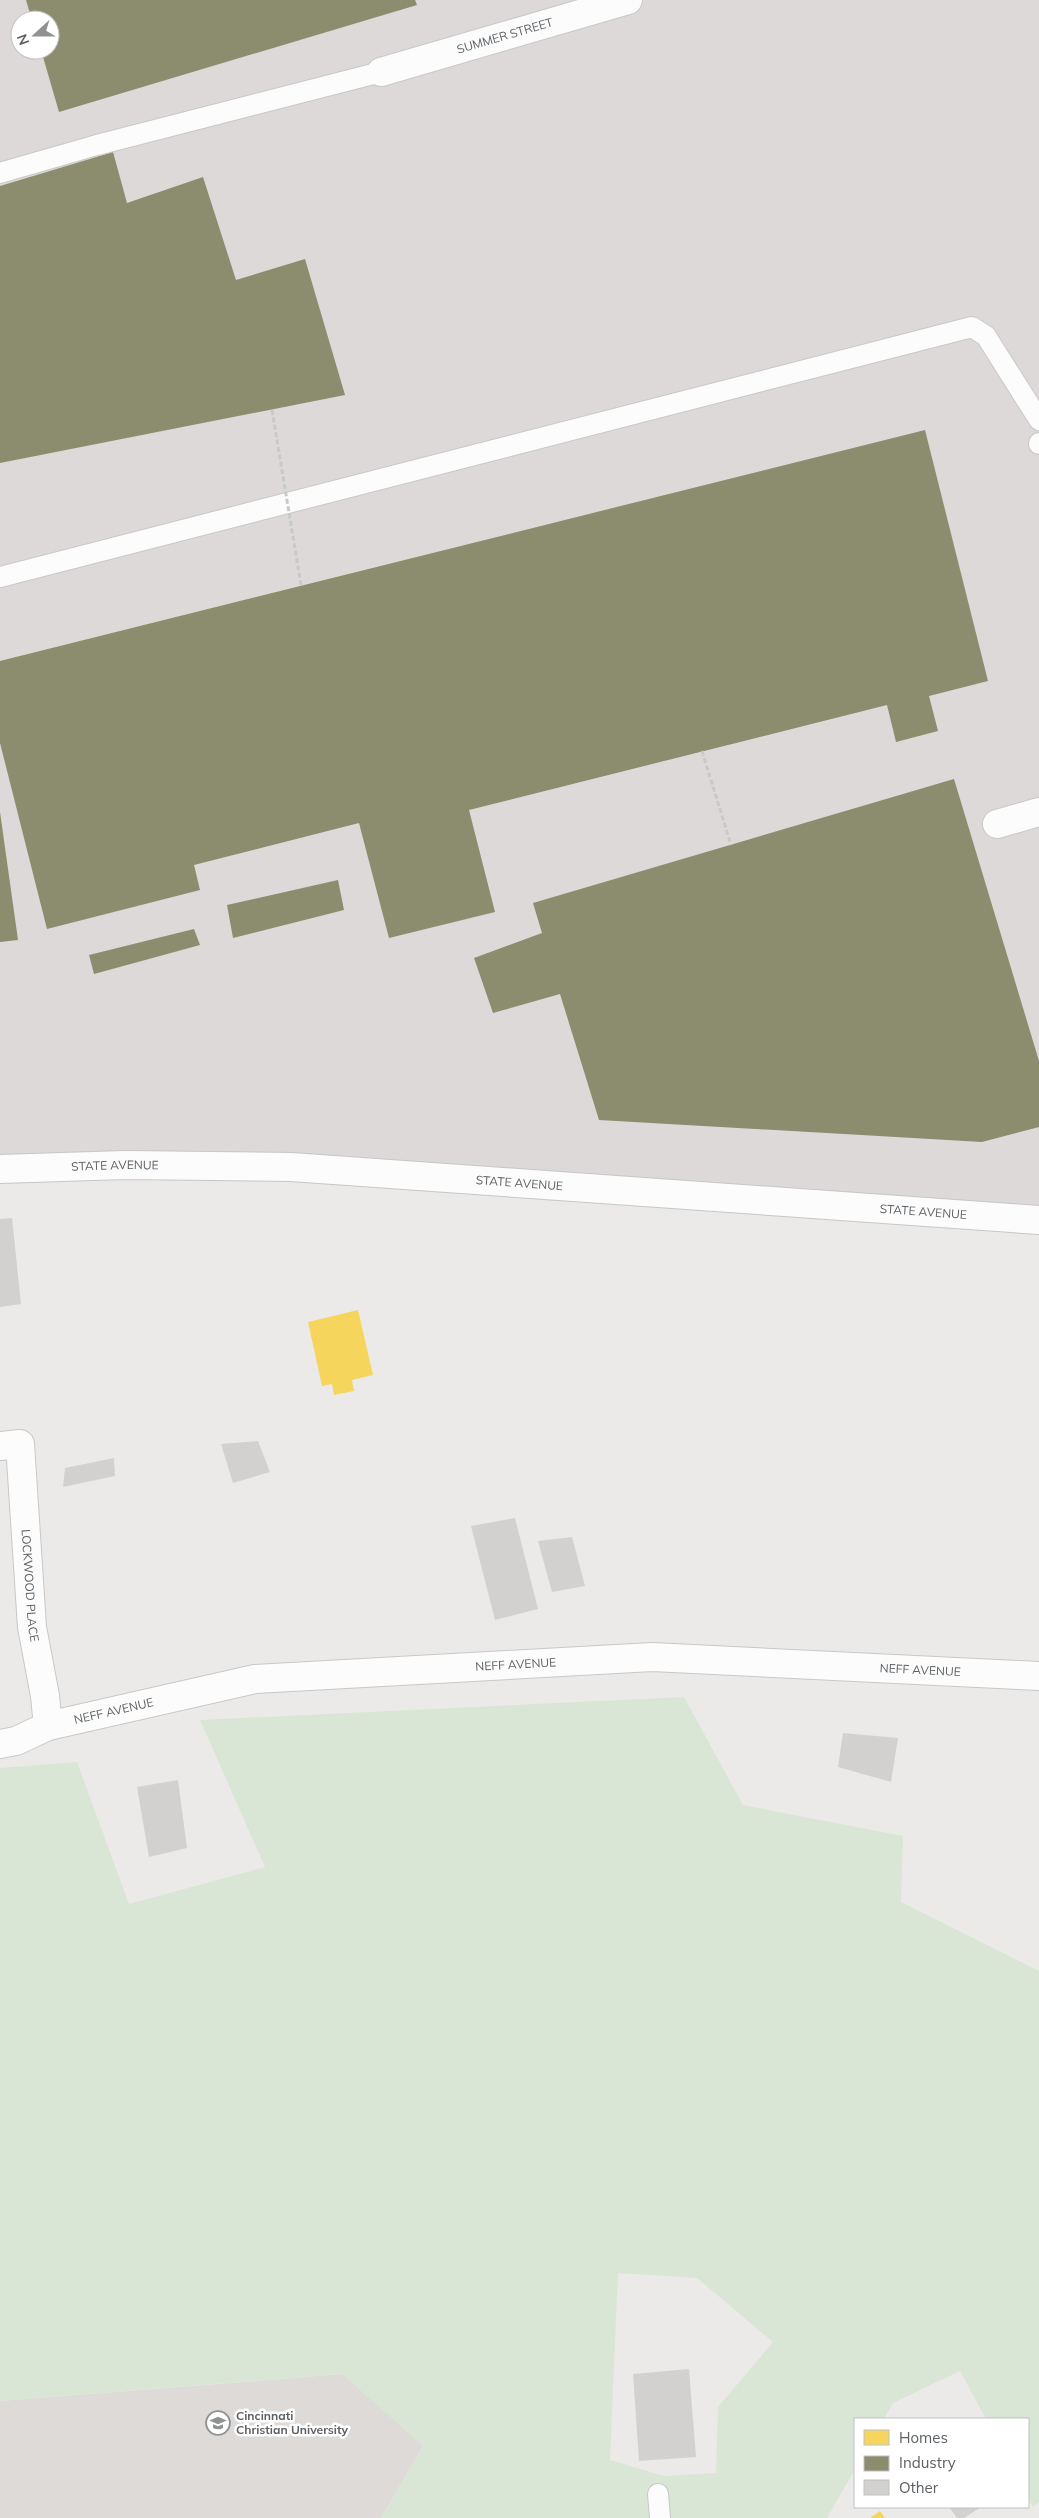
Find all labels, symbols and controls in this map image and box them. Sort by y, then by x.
north arrow [10,10,60,60]
street label: SUMMER STREET [455,14,555,57]
text: N [13,31,33,48]
street label: STATE AVENUE [71,1157,159,1174]
street label: STATE AVENUE [475,1172,564,1193]
street label: STATE AVENUE [879,1201,968,1222]
street label: LOCKWOOD PLACE [19,1529,43,1643]
street label: NEFF AVENUE [475,1654,557,1674]
street label: NEFF AVENUE [879,1660,961,1679]
street label: NEFF AVENUE [72,1694,155,1727]
place label: Cincinnati Christian University [236,2408,349,2437]
school or university icon: Cincinnati Christian University [205,2410,231,2436]
legend [854,2418,1029,2508]
text: Homes [899,2428,948,2447]
text: Industry [899,2453,956,2472]
text: Other [899,2478,939,2497]

